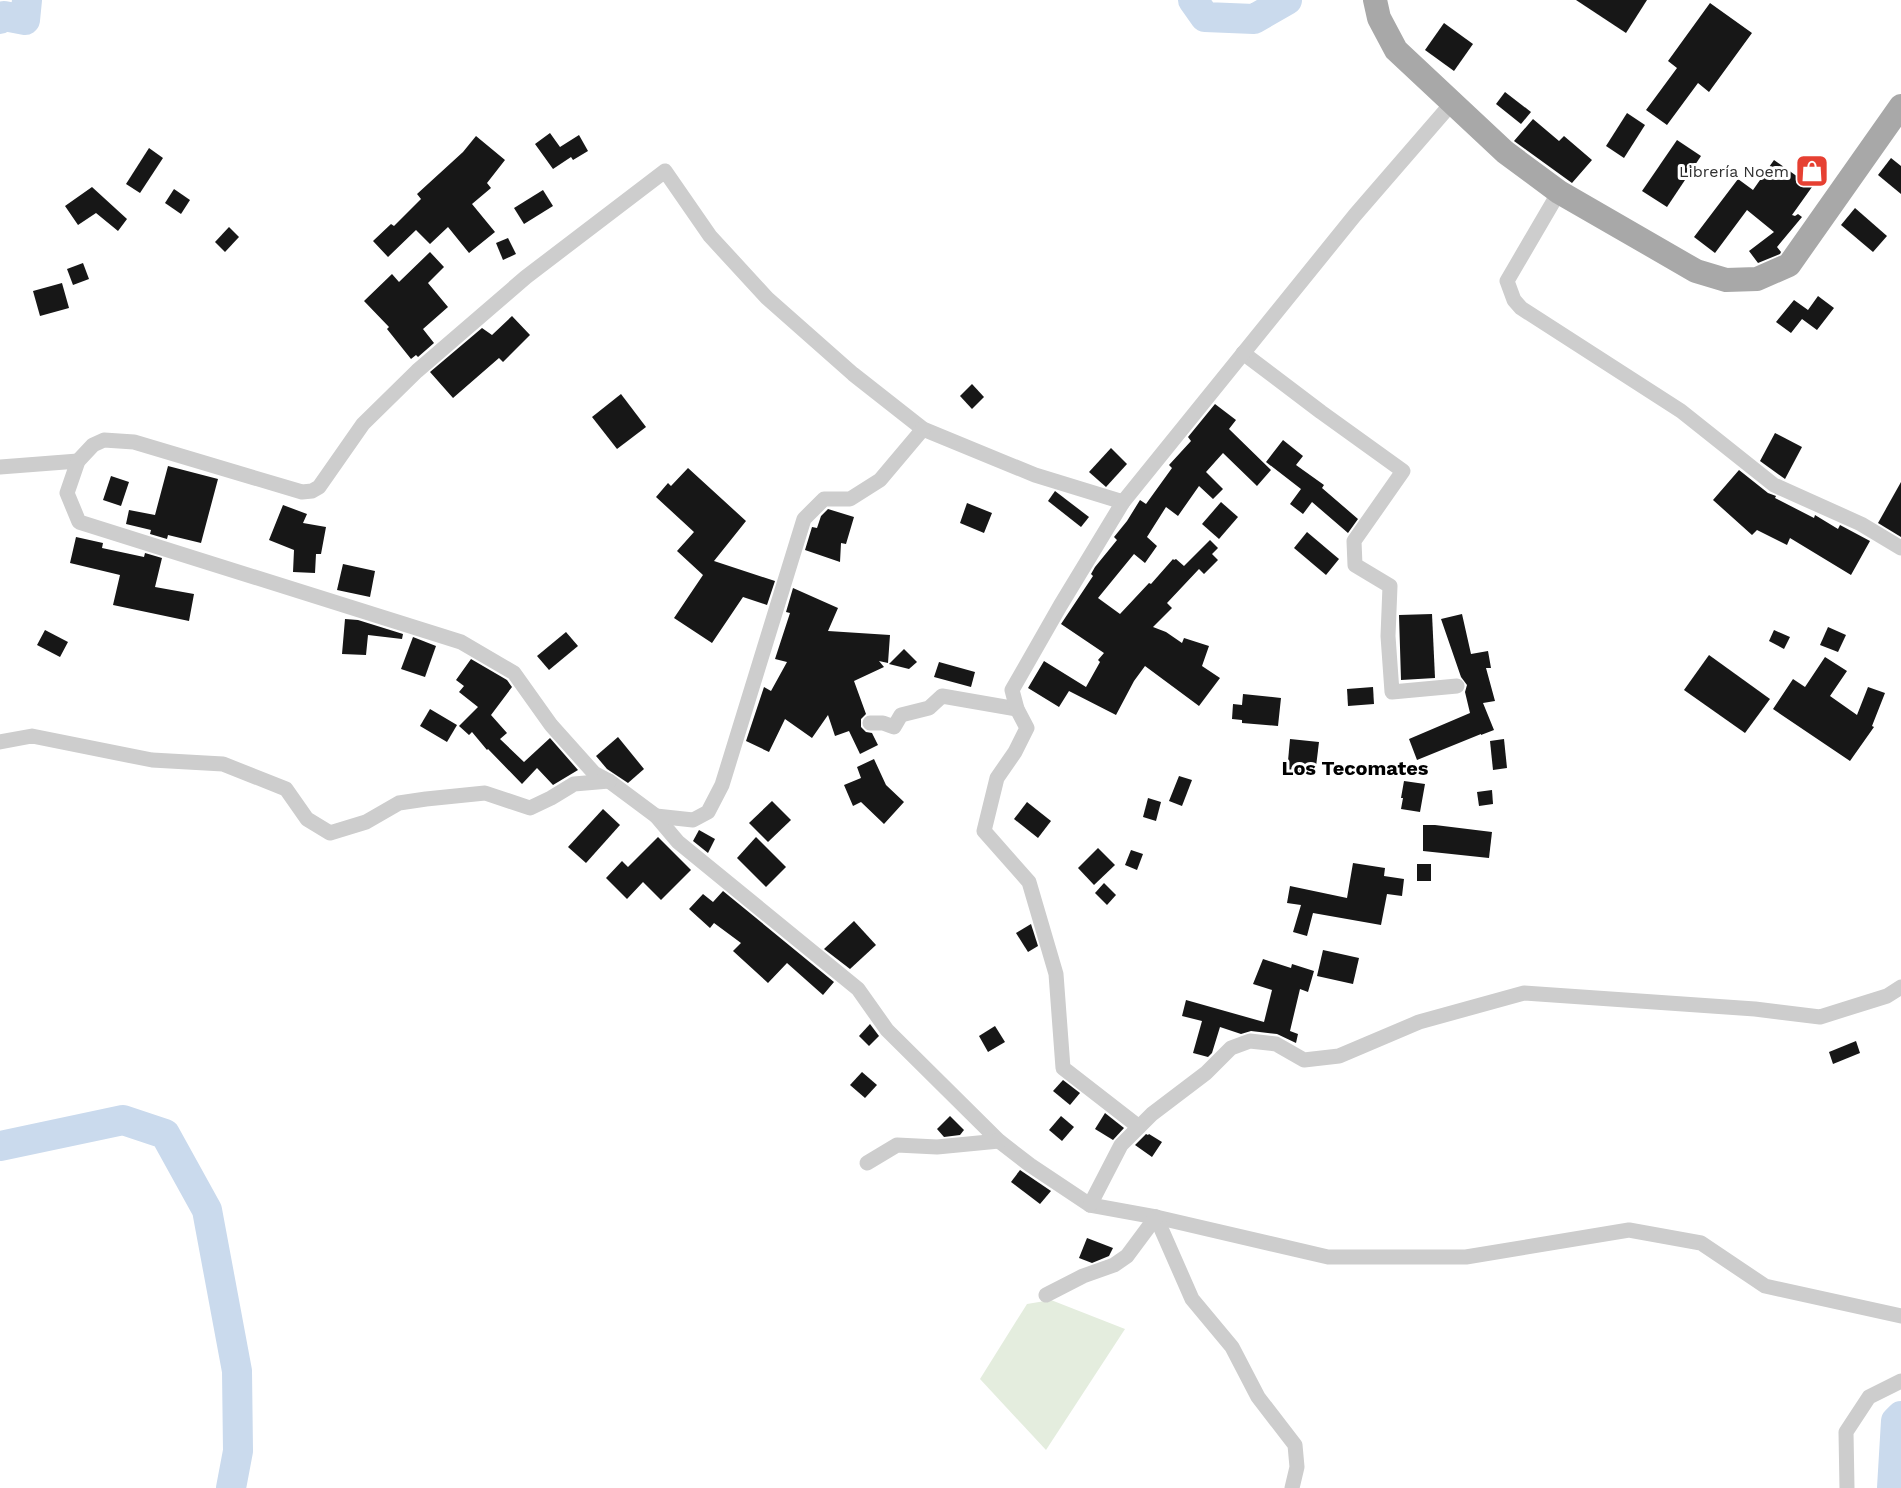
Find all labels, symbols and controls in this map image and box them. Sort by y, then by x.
shop icon: Librería Noem [1794,153,1830,189]
place label: Librería Noem [1679,162,1789,181]
district label: Los Tecomates [1281,756,1429,780]

